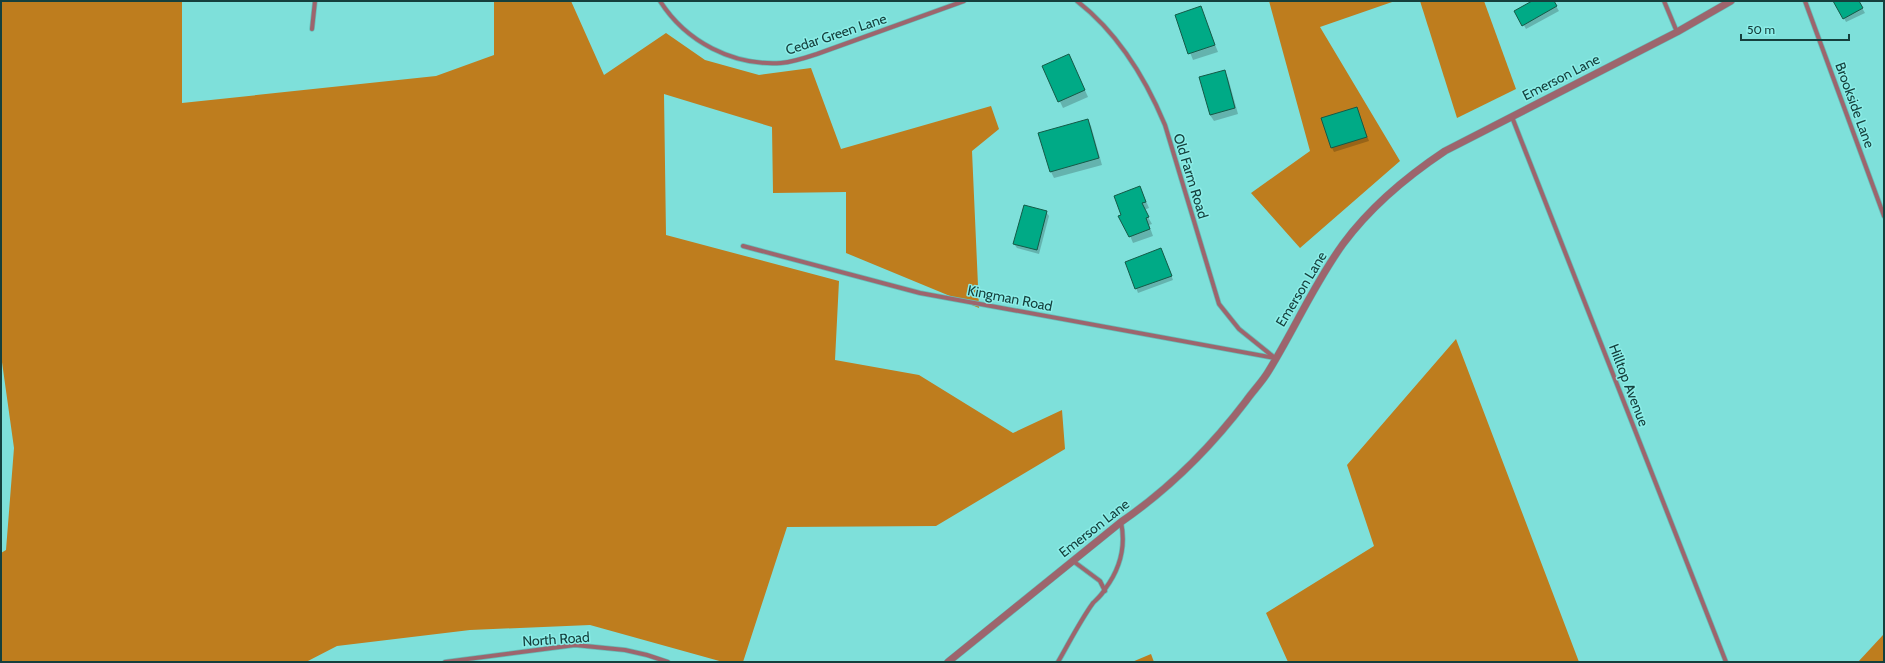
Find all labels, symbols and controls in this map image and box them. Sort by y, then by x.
street label: Cedar Green Lane [783,9,889,59]
scale bar [1741,16,1849,42]
text: 50 m [1747,22,1775,37]
street label: Emerson Lane [1519,50,1603,104]
street label: Brookside Lane [1831,60,1879,150]
street label: Old Farm Road [1169,131,1213,221]
street label: Emerson Lane [1271,248,1331,330]
street label: Kingman Road [966,281,1054,315]
street label: Hilltop Avenue [1605,341,1653,429]
street label: Emerson Lane [1055,495,1133,561]
street label: North Road [522,628,590,650]

